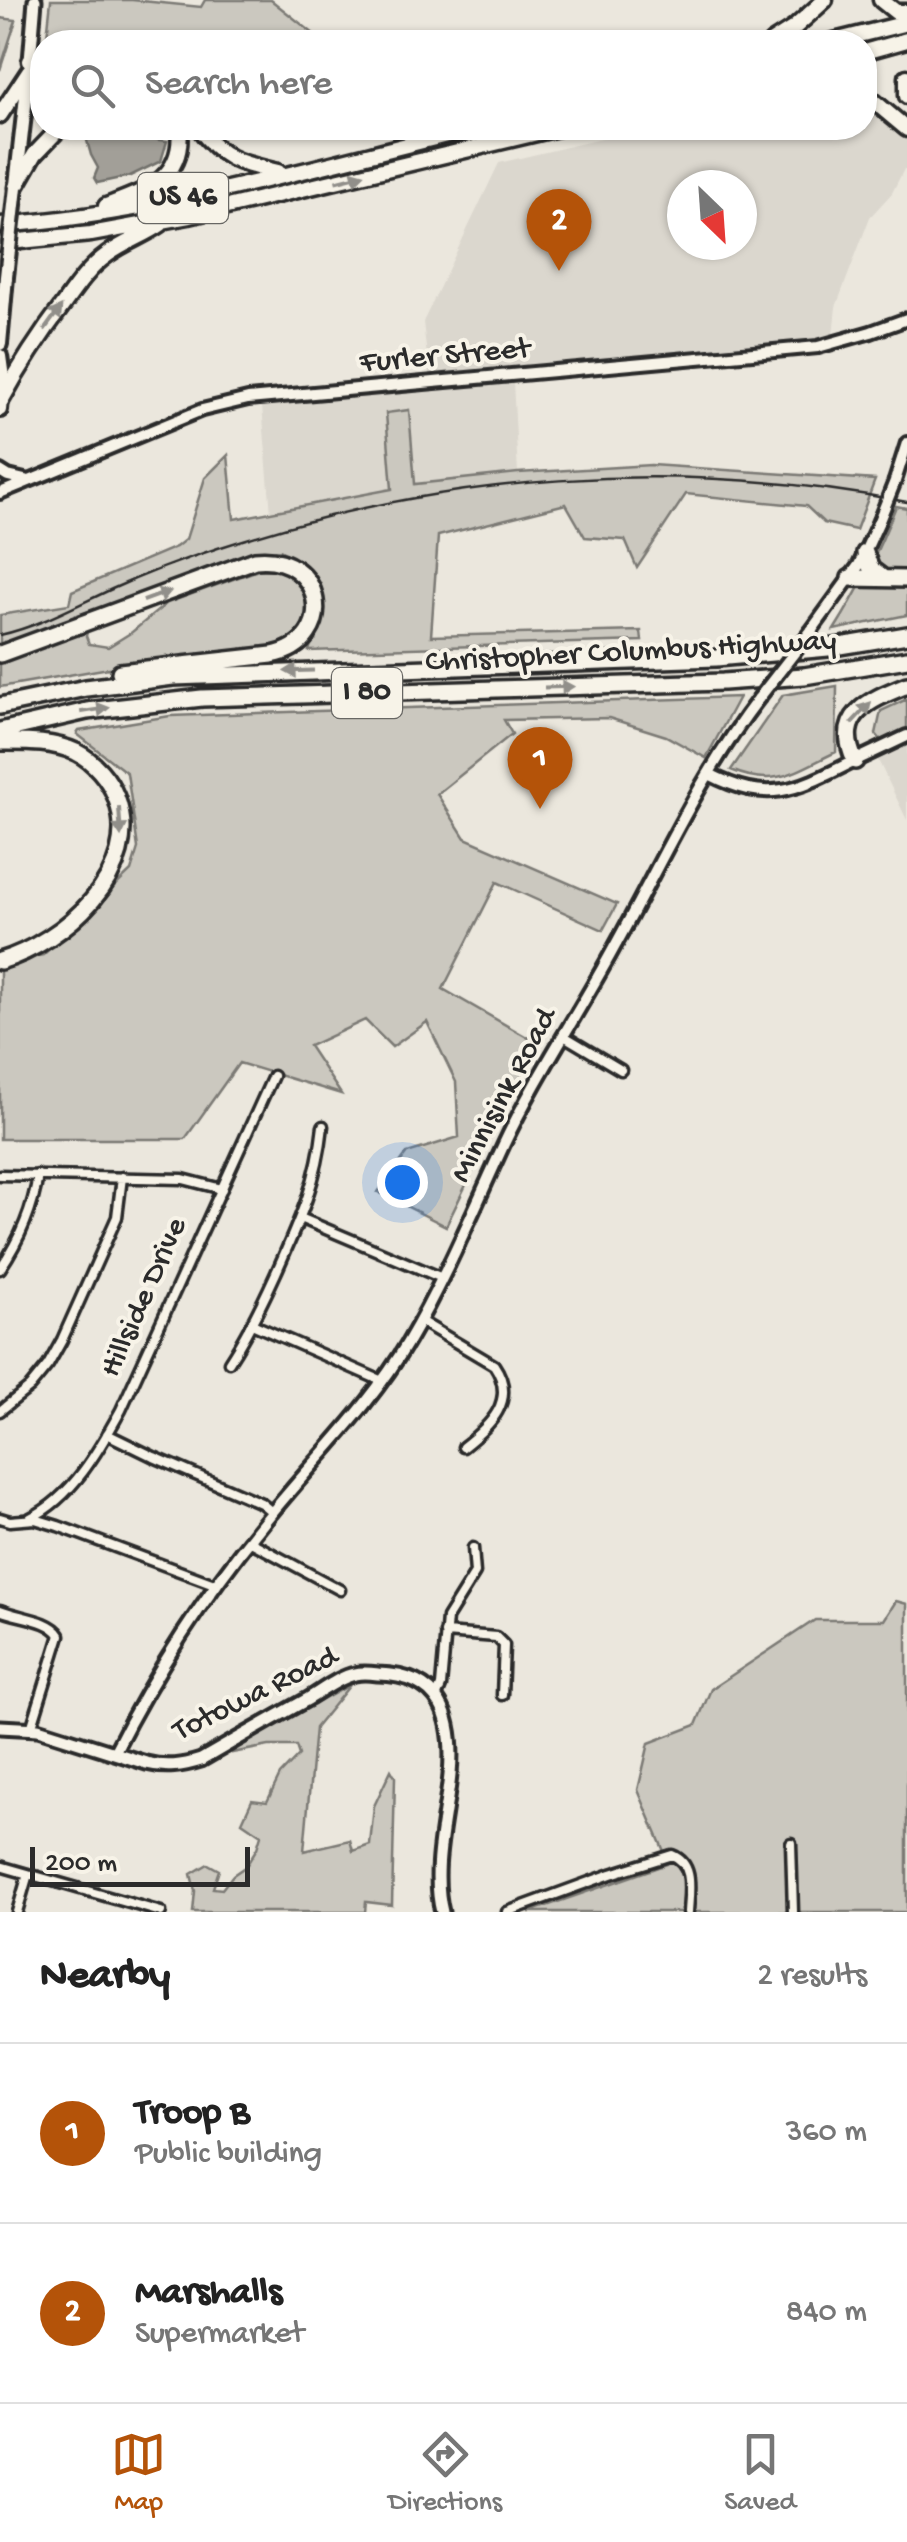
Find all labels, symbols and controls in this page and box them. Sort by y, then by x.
search box [30,30,877,140]
icon: search [65,58,120,113]
text: Search here [145,63,332,107]
one-way arrow [335,170,366,185]
north arrow [667,170,757,260]
road number: US 46 [138,173,228,223]
pin: 2 [526,188,592,271]
one-way arrow [42,305,62,332]
street label: Furler Street [357,330,535,383]
one-way arrow [142,588,172,603]
street label: Christopher Columbus Highway [425,623,838,683]
one-way arrow [282,664,314,680]
road number: I 80 [332,668,402,718]
one-way arrow [544,678,576,694]
one-way arrow [849,701,872,725]
one-way arrow [80,702,111,718]
pin: 1 [508,726,572,809]
one-way arrow [112,806,128,838]
street label: Minnisink Road [443,1000,568,1190]
your location [377,1157,428,1208]
street label: Hillside Drive [93,1212,197,1384]
street label: Totowa Road [166,1638,347,1752]
scale bar [30,1842,250,1886]
text: 200 m [45,1848,117,1881]
text: Nearby [40,1953,170,2002]
text: 2 results [757,1958,867,1996]
text: Troop B [135,2092,250,2136]
text: 1 [66,2114,79,2152]
text: 360 m [786,2114,867,2152]
text: Public building [135,2136,322,2174]
text: Marshalls [135,2272,282,2316]
text: 2 [65,2294,80,2332]
text: 840 m [786,2294,867,2332]
text: Supermarket [135,2316,304,2354]
tab: Map [111,2427,166,2520]
tab: Directions [388,2427,502,2520]
tab: Saved [724,2427,796,2520]

